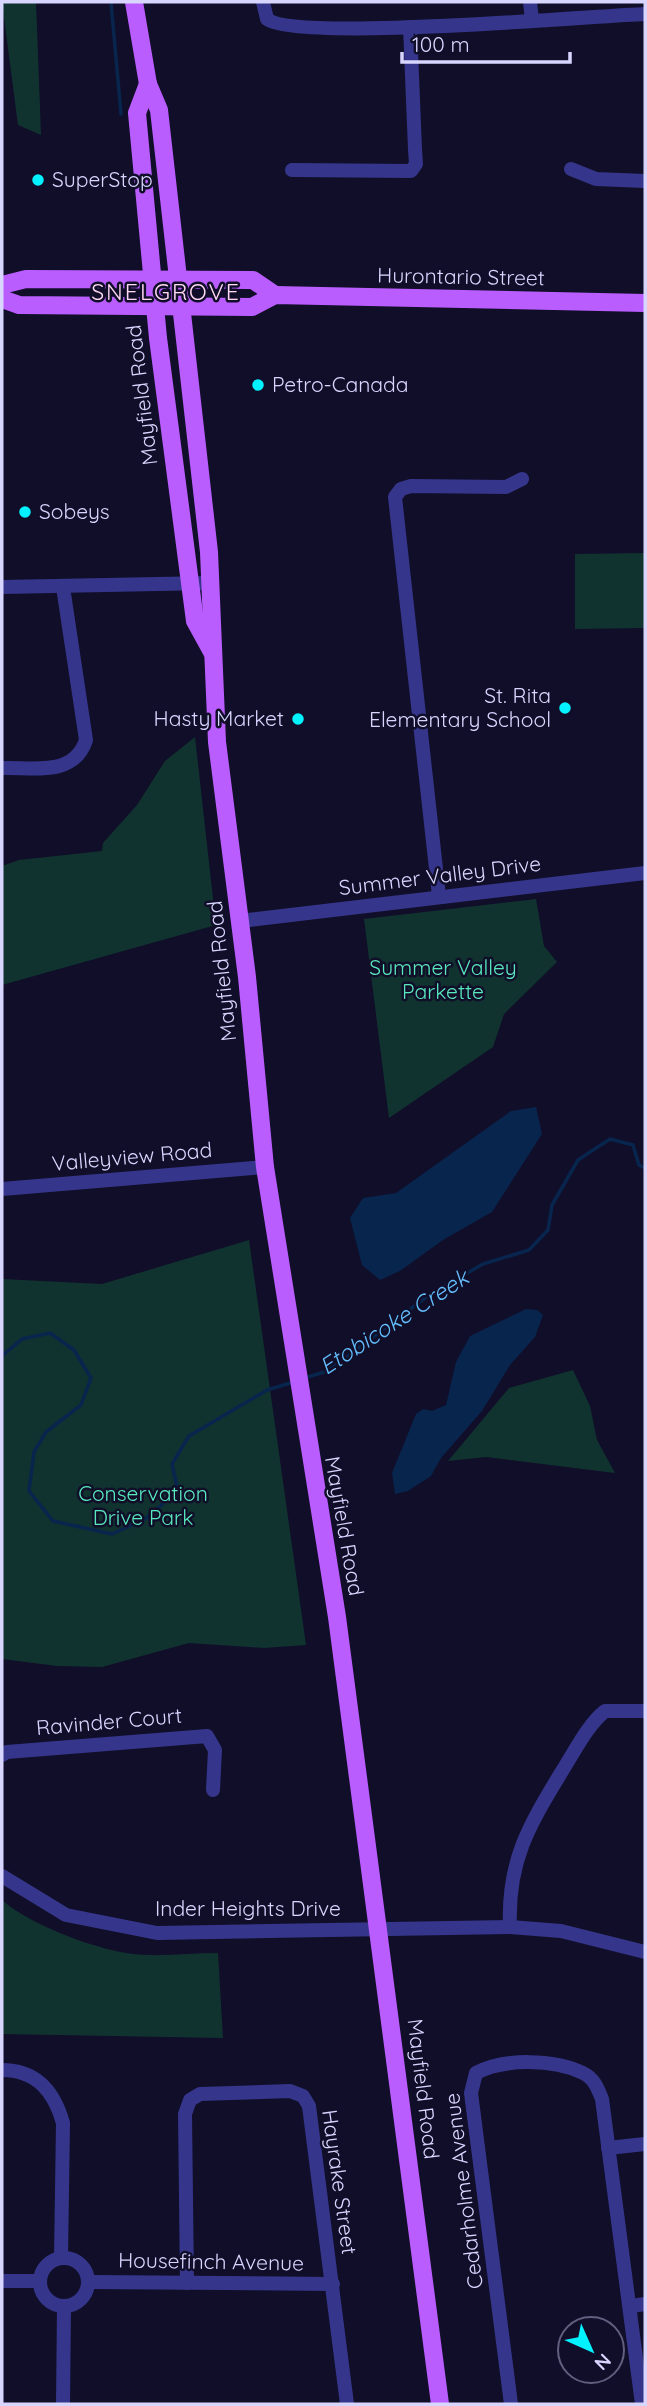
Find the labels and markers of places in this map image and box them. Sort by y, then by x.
place label: SuperStop [52,166,153,192]
marker: SuperStop [30,172,46,188]
place label: Petro-Canada [272,371,409,397]
marker: Petro-Canada [250,377,266,393]
place label: Sobeys [39,498,110,524]
marker: Sobeys [17,504,33,520]
place label: St. Rita Elementary School [369,682,551,732]
marker: St. Rita Elementary School [557,700,573,716]
place label: Hasty Market [154,705,284,731]
marker: Hasty Market [290,711,306,727]

